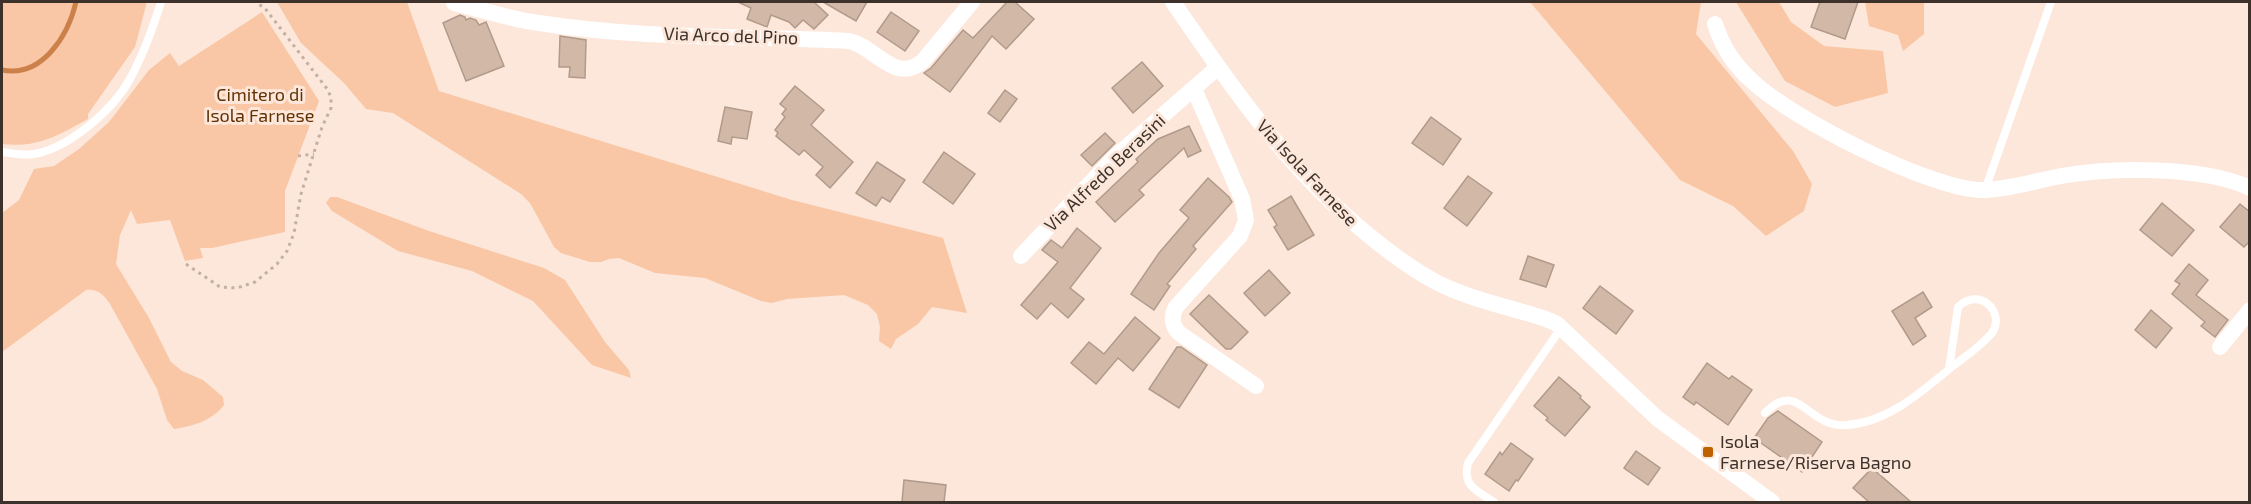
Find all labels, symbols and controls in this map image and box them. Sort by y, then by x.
street label: Via Arco del Pino [663,22,799,48]
park label: Cimitero di Isola Farnese [206,83,314,126]
street label: Via Alfredo Berasini [1039,109,1169,236]
street label: Via Isola Farnese [1253,114,1363,230]
place label: Isola Farnese/Riserva Bagno [1720,430,1911,473]
marker: Isola Farnese/Riserva Bagno [1701,445,1715,459]

